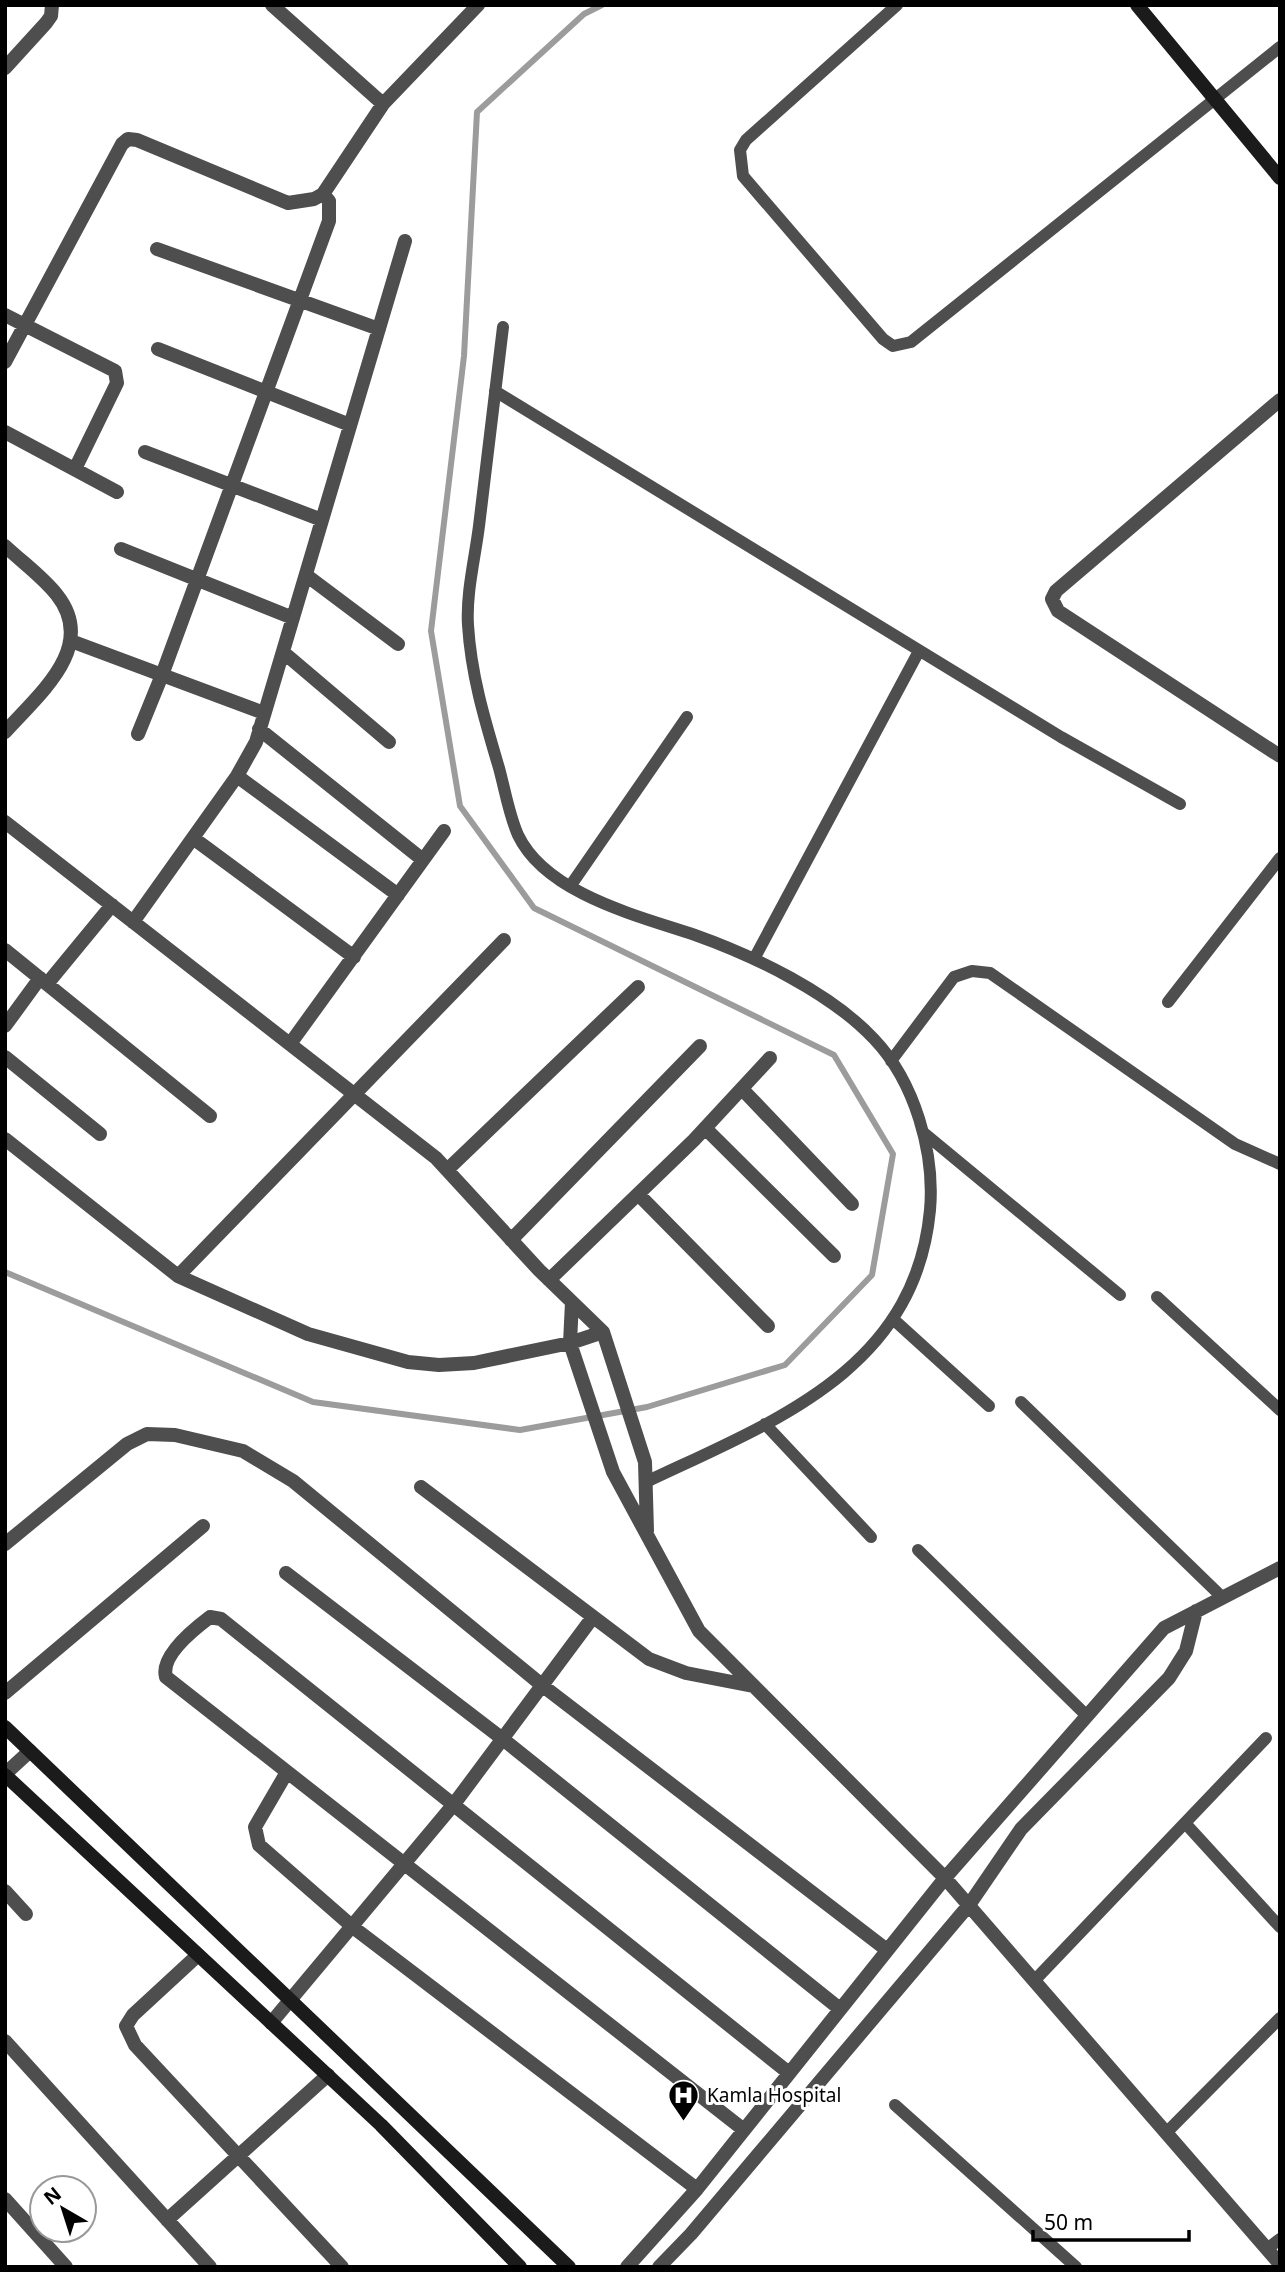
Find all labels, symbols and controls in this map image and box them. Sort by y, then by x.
hospital icon: Kamla Hospital [667,2078,701,2122]
place label: Kamla Hospital [707,2082,841,2108]
north arrow [28,2174,98,2244]
text: N [38,2181,66,2211]
scale bar [1033,2198,1189,2242]
text: 50 m [1044,2208,1093,2236]

